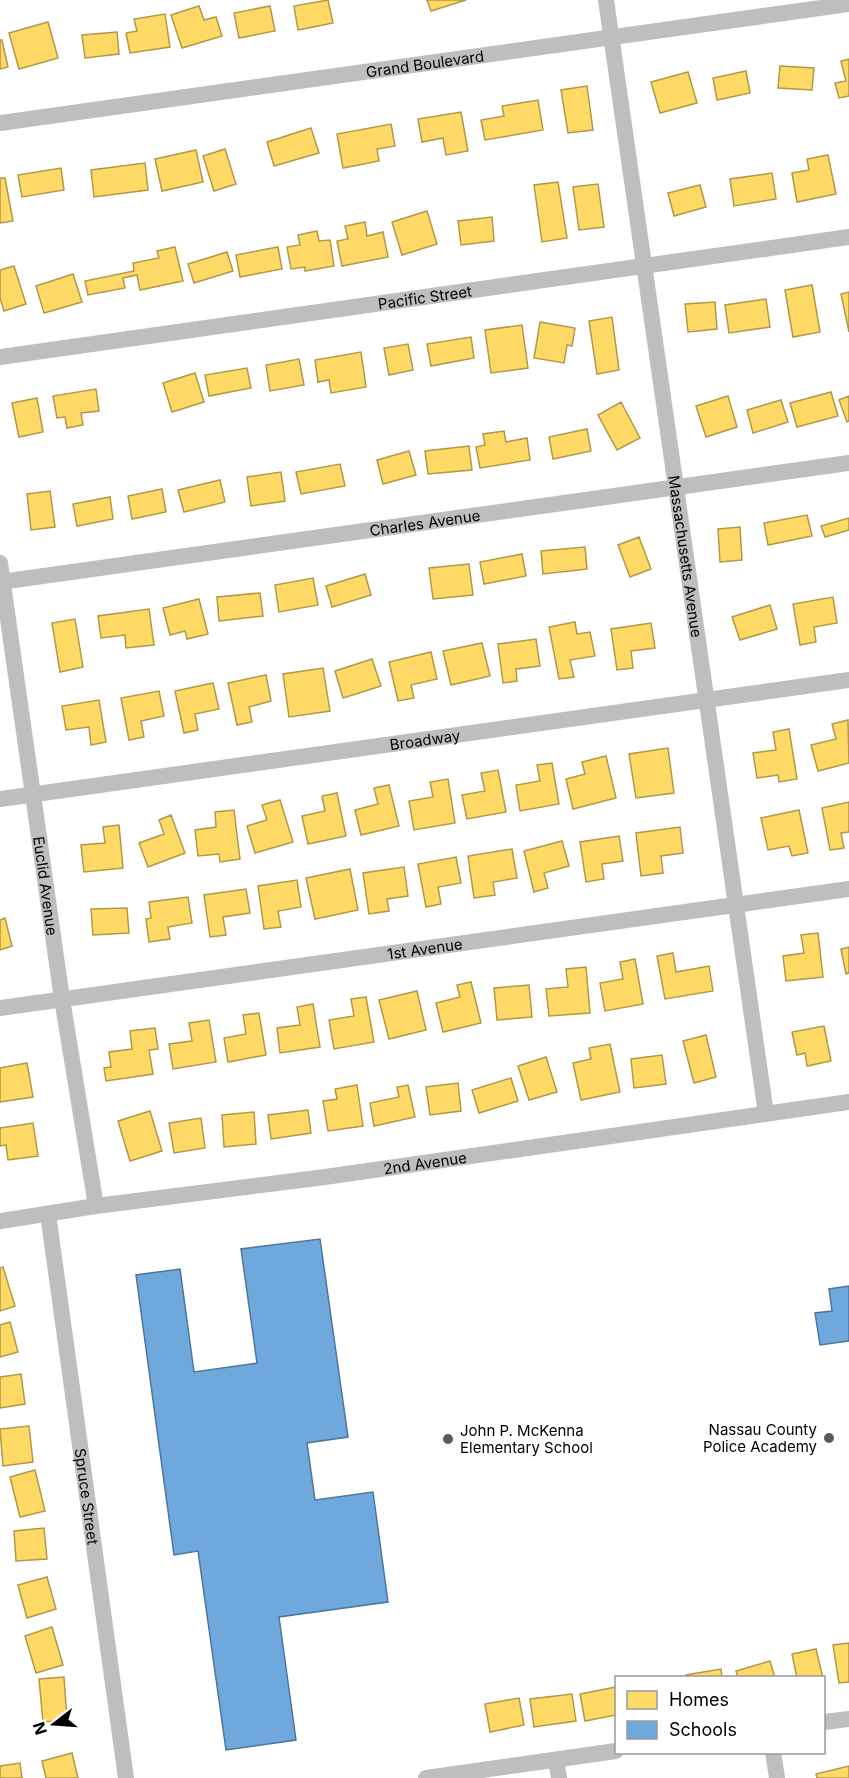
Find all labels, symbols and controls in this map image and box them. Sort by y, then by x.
street label: Grand Boulevard [365,46,485,81]
street label: Pacific Street [377,281,473,313]
street label: Massachusetts Avenue [665,474,707,639]
street label: Charles Avenue [368,505,481,540]
street label: Broadway [388,725,462,754]
street label: Euclid Avenue [29,835,62,937]
street label: 1st Avenue [386,934,464,963]
street label: 2nd Avenue [382,1147,468,1178]
place label: Nassau County Police Academy [703,1420,818,1456]
place label: John P. McKenna Elementary School [460,1421,593,1457]
marker: Nassau County Police Academy [822,1431,836,1445]
marker: John P. McKenna Elementary School [441,1432,455,1446]
street label: Spruce Street [71,1447,103,1546]
legend [615,1676,825,1754]
text: Homes [669,1689,729,1710]
north arrow [24,1694,84,1754]
text: Schools [669,1719,737,1740]
text: N [28,1720,51,1737]

